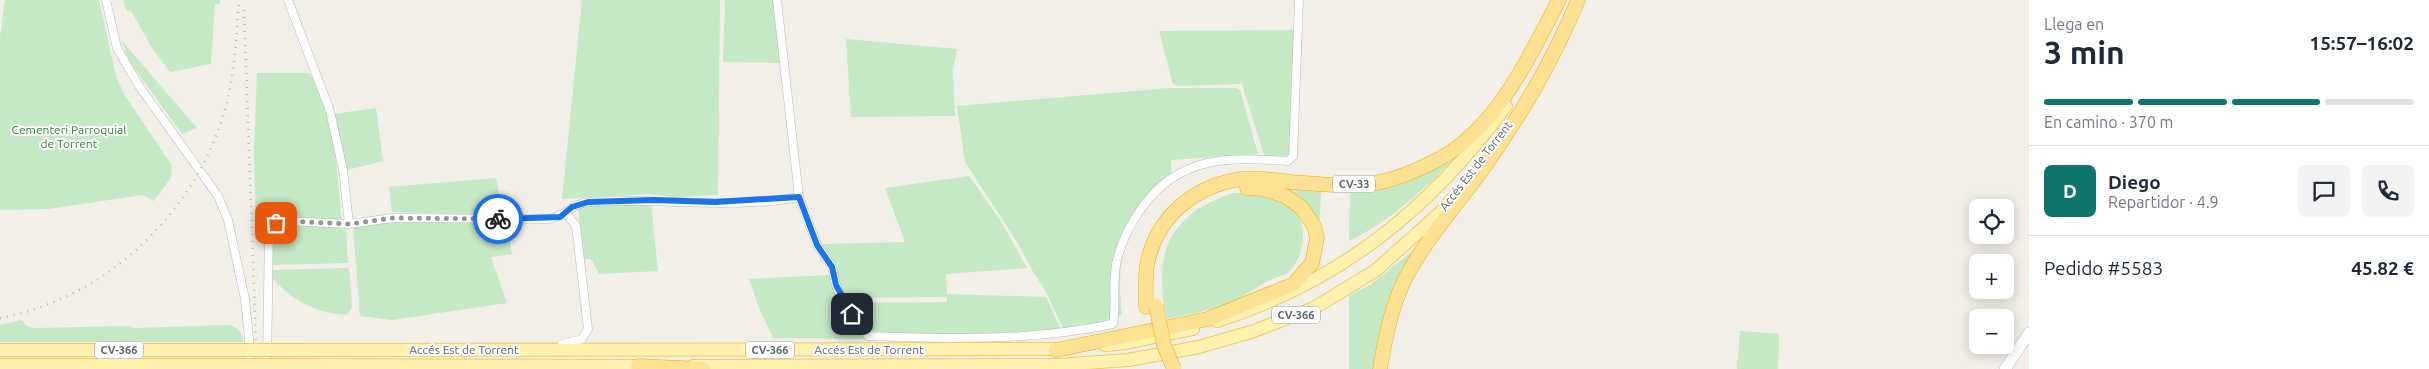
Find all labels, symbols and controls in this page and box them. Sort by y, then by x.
text: Llega en [2044,15,2104,33]
text: 15:57–16:02 [2309,32,2414,54]
text: 3 min [2044,34,2125,70]
text: En camino · 370 m [2044,113,2173,131]
street label: Accés Est de Torrent [1437,118,1515,213]
park label: Cementeri Parroquial de Torrent [12,123,126,150]
button: chat [2298,165,2350,217]
button: phone [2362,165,2414,217]
text: Diego [2108,171,2161,193]
road number: CV-33 [1333,175,1375,192]
text: D [2063,180,2077,202]
text: Repartidor · 4.9 [2108,193,2219,211]
courier [473,194,523,244]
map controls [1969,199,2014,354]
button: locate [1969,199,2014,244]
pin [255,202,297,244]
icon: bike [484,205,512,233]
icon: bag [262,209,290,237]
button: + [1969,254,2014,299]
text: Pedido #5583 [2044,257,2163,279]
text: 45.82 € [2351,257,2414,279]
pin [831,293,873,335]
icon: home [838,300,866,328]
road number: CV-366 [1272,306,1320,324]
button: − [1969,309,2014,354]
road number: CV-366 [95,342,143,358]
road number: CV-366 [746,342,794,358]
street label: Accés Est de Torrent [409,343,519,356]
street label: Accés Est de Torrent [814,343,924,356]

